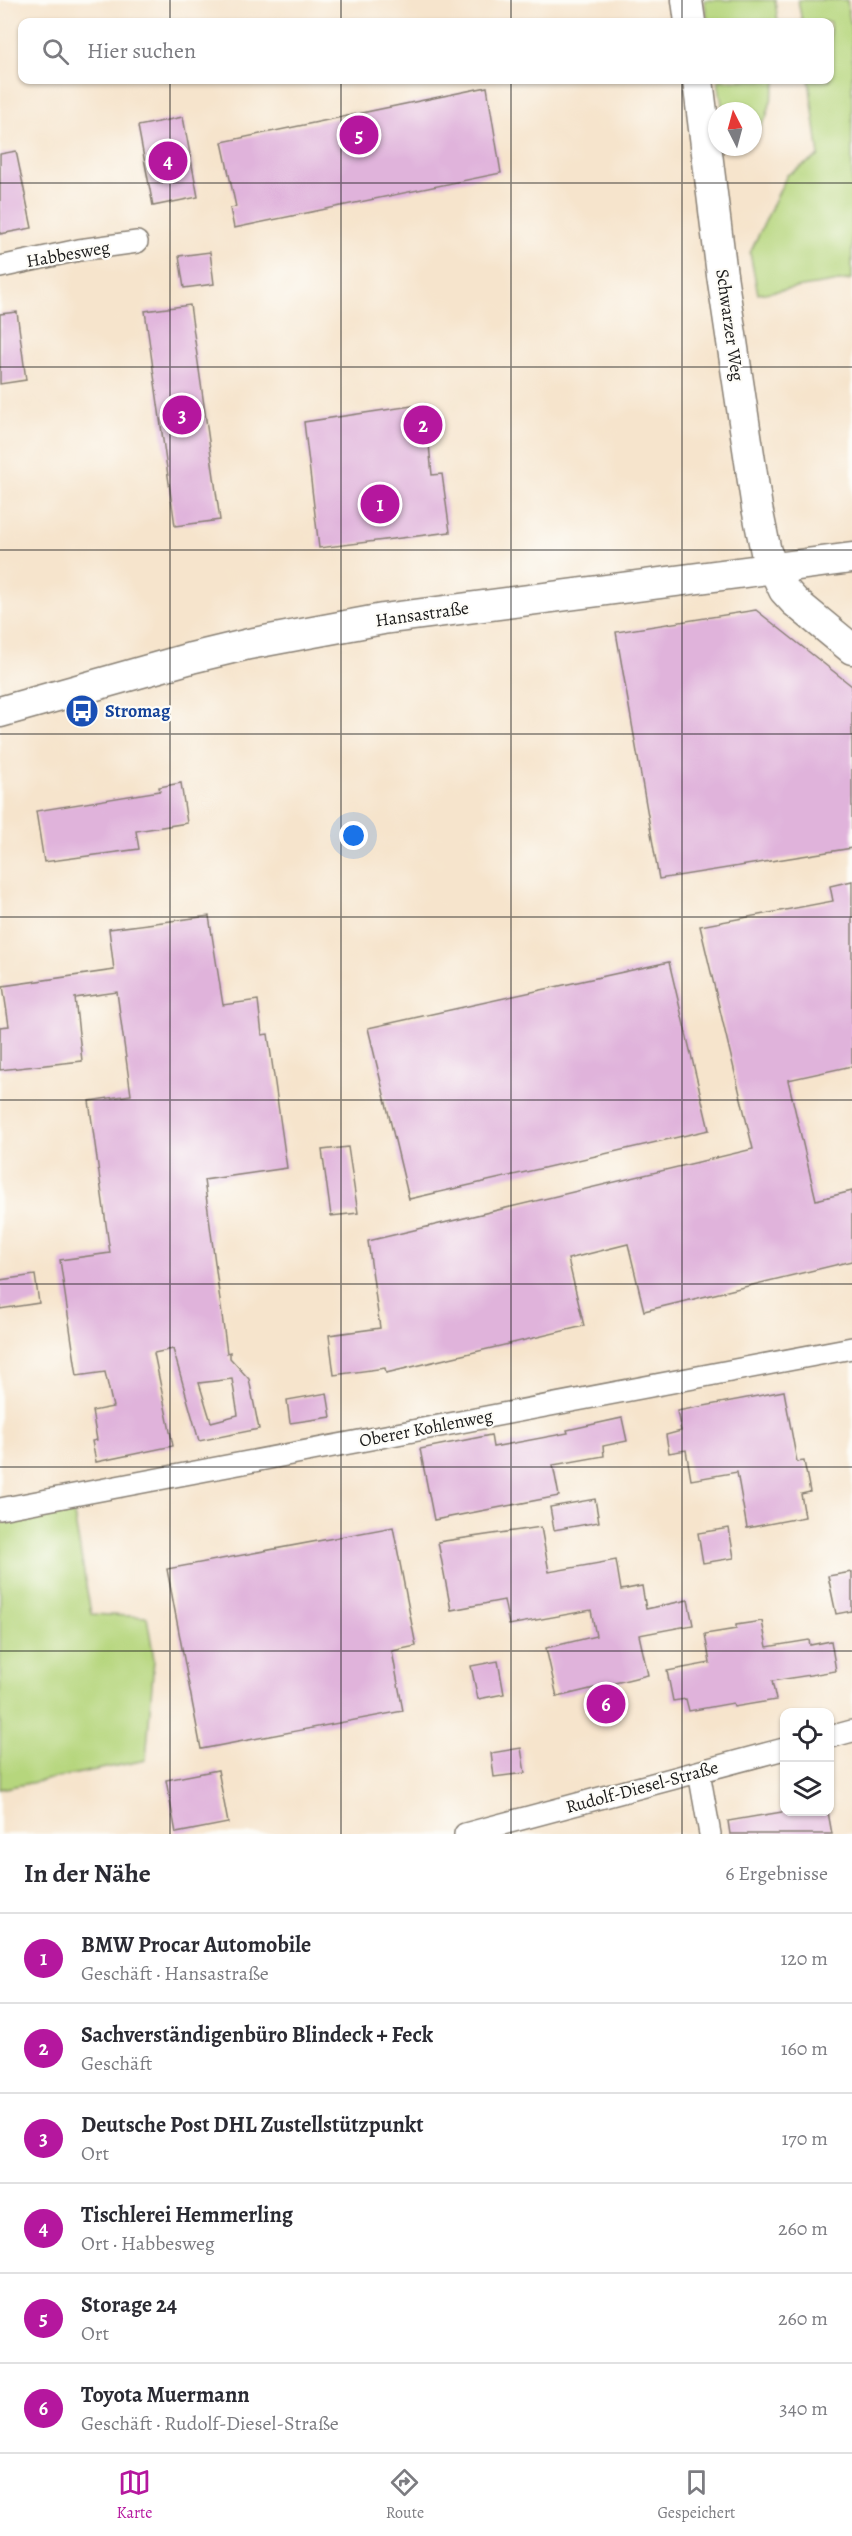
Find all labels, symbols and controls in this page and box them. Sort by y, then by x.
search box [18,18,834,84]
icon: search [39,35,72,68]
text: Hier suchen [87,36,196,66]
north arrow [708,102,762,156]
pin: 5 [340,112,378,158]
pin: 4 [148,138,188,184]
street label: Habbesweg [24,235,112,273]
street label: Schwarzer Weg [710,267,750,383]
pin: 3 [162,392,201,438]
pin: 2 [404,402,442,448]
pin: 1 [360,482,400,526]
street label: Hansastraße [374,596,470,632]
bus stop icon: Stromag [64,693,100,729]
place label: Stromag [105,699,171,723]
your location [339,821,368,850]
street label: Oberer Kohlenweg [357,1403,495,1453]
pin: 6 [586,1682,626,1726]
map controls [780,1708,834,1816]
button: locate [780,1708,834,1762]
street label: Rudolf-Diesel-Straße [563,1755,721,1819]
button: layers [780,1762,834,1816]
text: In der Nähe [24,1856,151,1891]
text: 6 Ergebnisse [725,1860,828,1887]
text: BMW Procar Automobile [81,1930,311,1960]
text: 1 [40,1945,47,1972]
text: 120 m [780,1945,828,1972]
text: Geschäft · Hansastraße [81,1960,269,1987]
text: Sachverständigenbüro Blindeck + Feck [81,2020,433,2050]
text: 2 [39,2035,48,2062]
text: 160 m [781,2035,828,2062]
text: Geschäft [81,2050,152,2077]
text: Deutsche Post DHL Zustellstützpunkt [81,2110,424,2140]
text: 3 [39,2125,48,2152]
text: 170 m [782,2125,828,2152]
text: Ort [81,2140,109,2167]
text: Tischlerei Hemmerling [81,2200,293,2230]
text: 4 [39,2215,48,2242]
text: 260 m [778,2215,828,2242]
text: Ort · Habbesweg [81,2230,215,2257]
text: Storage 24 [81,2290,177,2320]
text: 5 [39,2305,48,2332]
text: 260 m [778,2305,828,2332]
text: Ort [81,2320,109,2347]
text: Toyota Muermann [81,2380,250,2410]
text: 6 [39,2395,48,2422]
text: 340 m [779,2395,828,2422]
text: Geschäft · Rudolf-Diesel-Straße [81,2410,339,2437]
tab: Karte [117,2466,153,2524]
tab: Route [386,2466,424,2524]
tab: Gespeichert [657,2466,735,2524]

